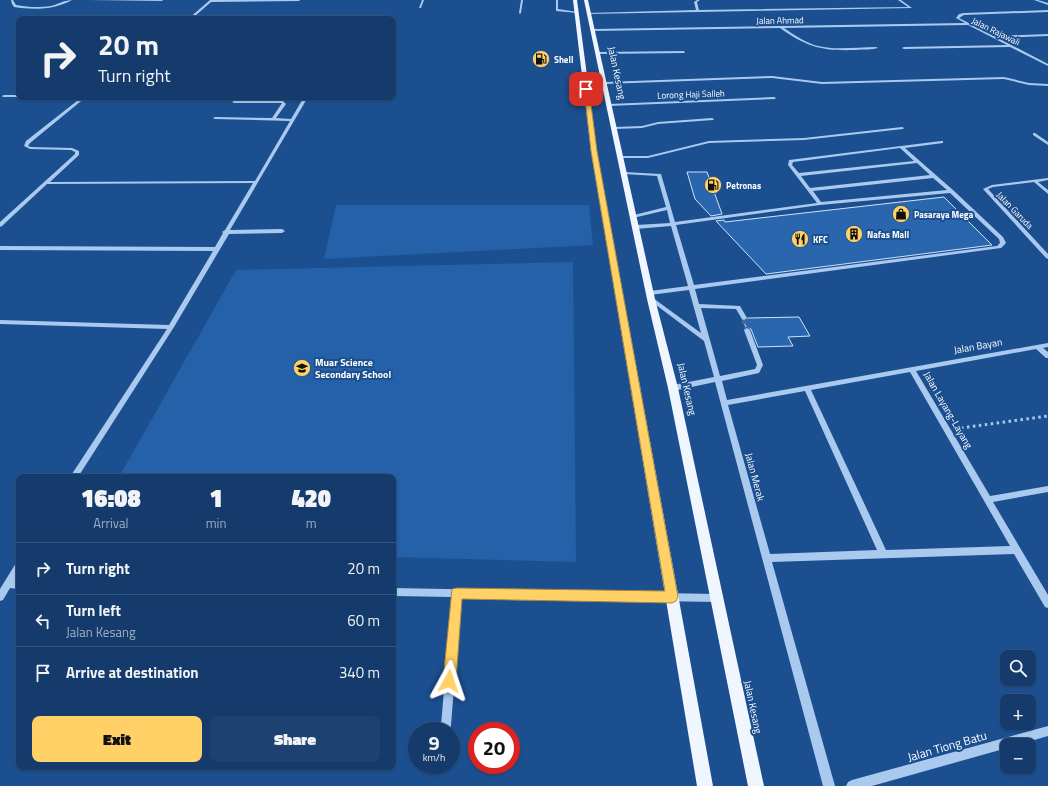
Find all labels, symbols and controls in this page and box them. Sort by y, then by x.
street label: Jalan Ahmad [756,13,804,27]
street label: Jalan Rajawali [970,14,1022,48]
text: 20 m [98,23,159,66]
icon: right [32,32,84,84]
street label: Jalan Kesang [604,45,630,101]
fuel station icon: Shell [531,49,551,69]
place label: Shell [554,53,573,66]
text: Turn right [98,62,171,89]
pin [569,72,603,106]
icon: arrive [575,78,597,100]
street label: Lorong Haji Salleh [657,86,725,102]
fuel station icon: Petronas [703,175,723,195]
place label: Petronas [726,179,761,192]
street label: Jalan Garuda [994,188,1037,232]
shop icon: Pasaraya Mega [891,204,911,224]
place label: Pasaraya Mega [914,208,974,221]
building icon: Nafas Mall [844,224,864,244]
place label: Nafas Mall [867,228,909,241]
restaurant icon: KFC [790,229,810,249]
place label: KFC [813,233,828,246]
street label: Jalan Bayan [953,334,1003,358]
place label: Muar Science Secondary School [315,355,391,382]
school or university icon: Muar Science Secondary School [292,358,312,378]
street label: Jalan Kesang [674,361,700,417]
street label: Jalan Layang-Layang [920,369,976,451]
street label: Jalan Merak [741,451,769,503]
text: 16:08 [81,480,141,516]
text: 1 [209,480,223,516]
text: 420 [291,480,331,516]
text: Arrival [93,513,128,533]
text: min [206,513,226,533]
text: m [306,513,317,533]
text: Turn right [66,557,130,580]
text: 20 m [347,557,380,580]
icon: right [32,558,54,580]
text: Turn left [66,599,121,622]
text: 60 m [347,609,380,632]
icon: left [32,610,54,632]
text: Jalan Kesang [66,622,136,642]
map controls [1000,650,1036,774]
button: search [1000,650,1036,686]
position arrow [428,660,470,702]
text: Arrive at destination [66,661,199,684]
text: 340 m [339,661,380,684]
icon: arrive [32,662,54,684]
street label: Jalan Kesang [740,679,766,735]
button: + [1000,694,1036,730]
button: Exit [32,716,202,762]
button: Share [210,716,380,762]
speed limit sign: 20 [468,722,520,774]
street label: Jalan Tiong Batu [905,726,989,766]
text: 9 [428,727,440,758]
button: − [1000,738,1036,774]
text: km/h [423,750,445,765]

